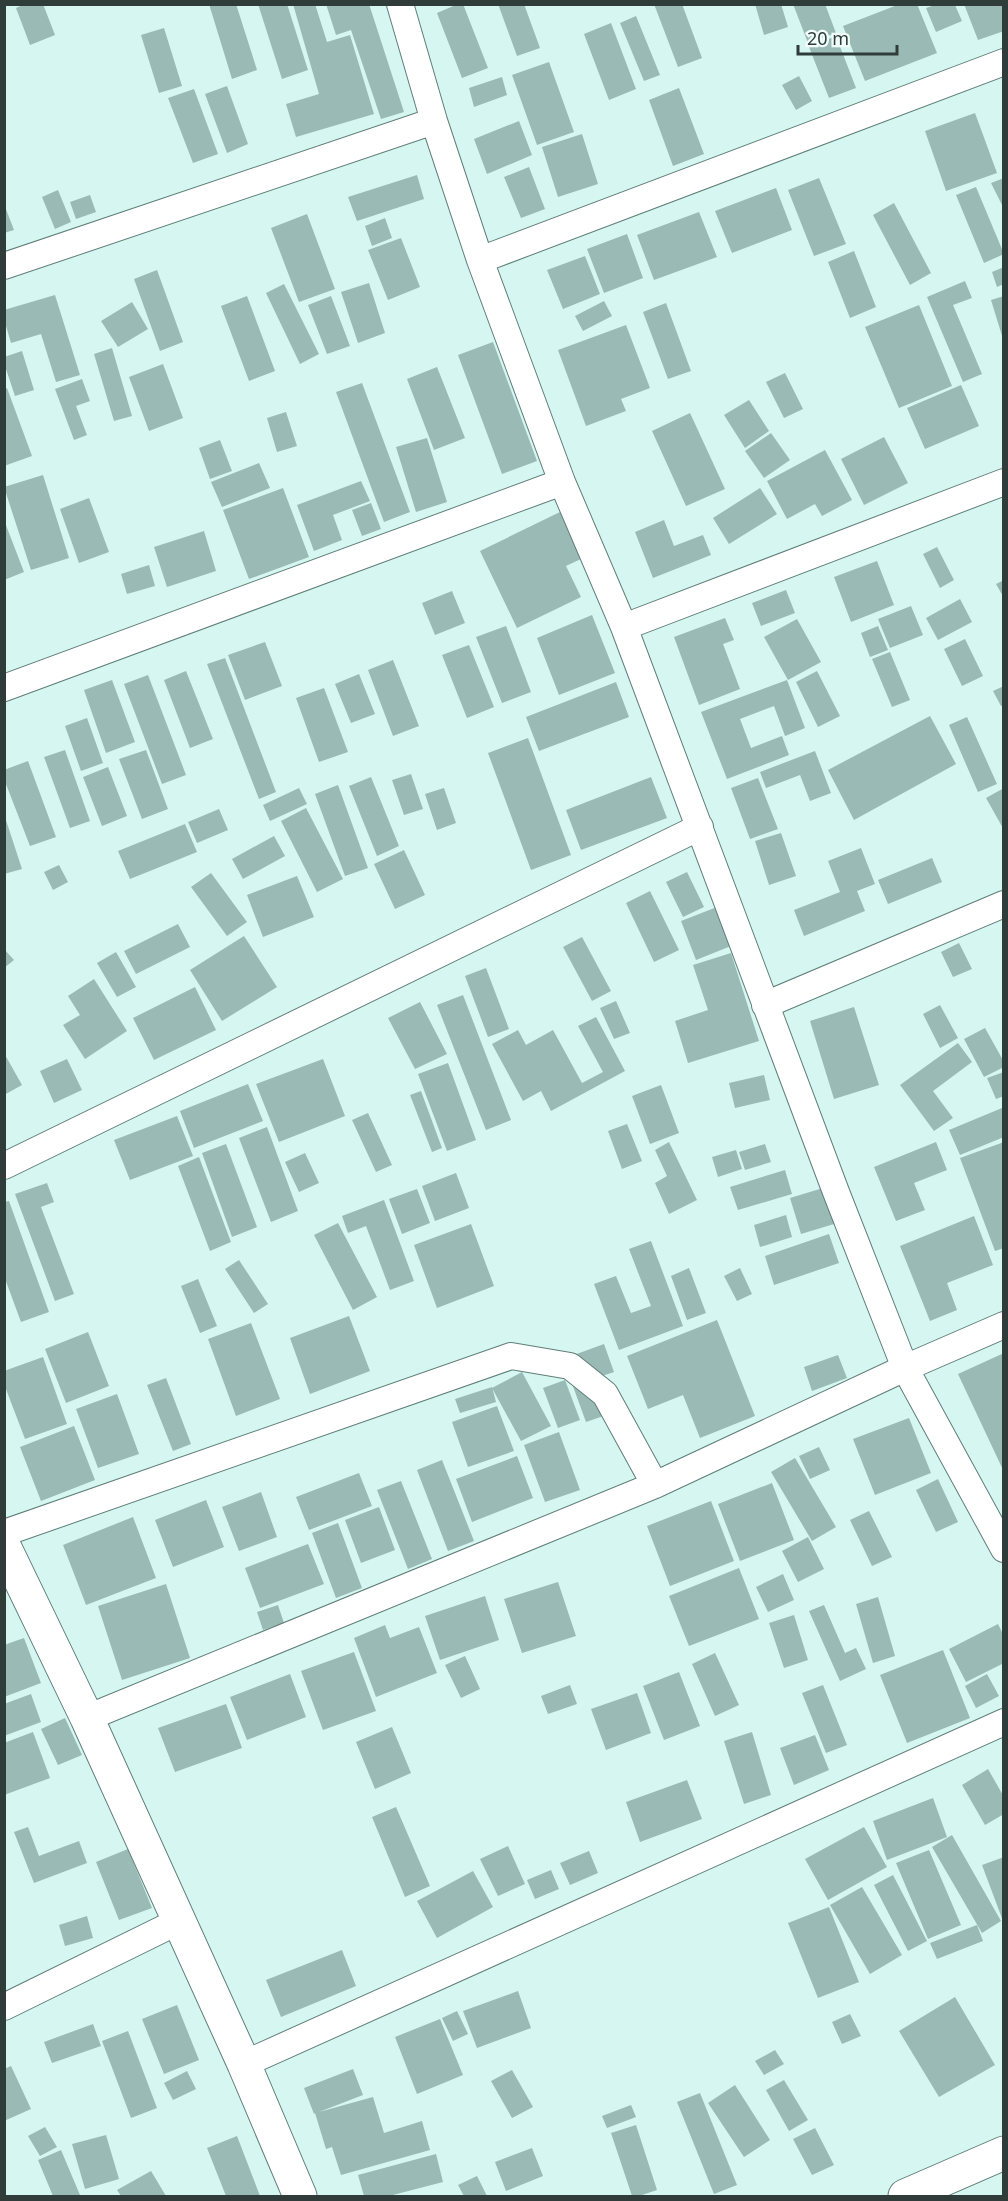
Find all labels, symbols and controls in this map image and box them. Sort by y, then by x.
scale bar [798,18,897,56]
text: 20 m [807,26,849,50]

